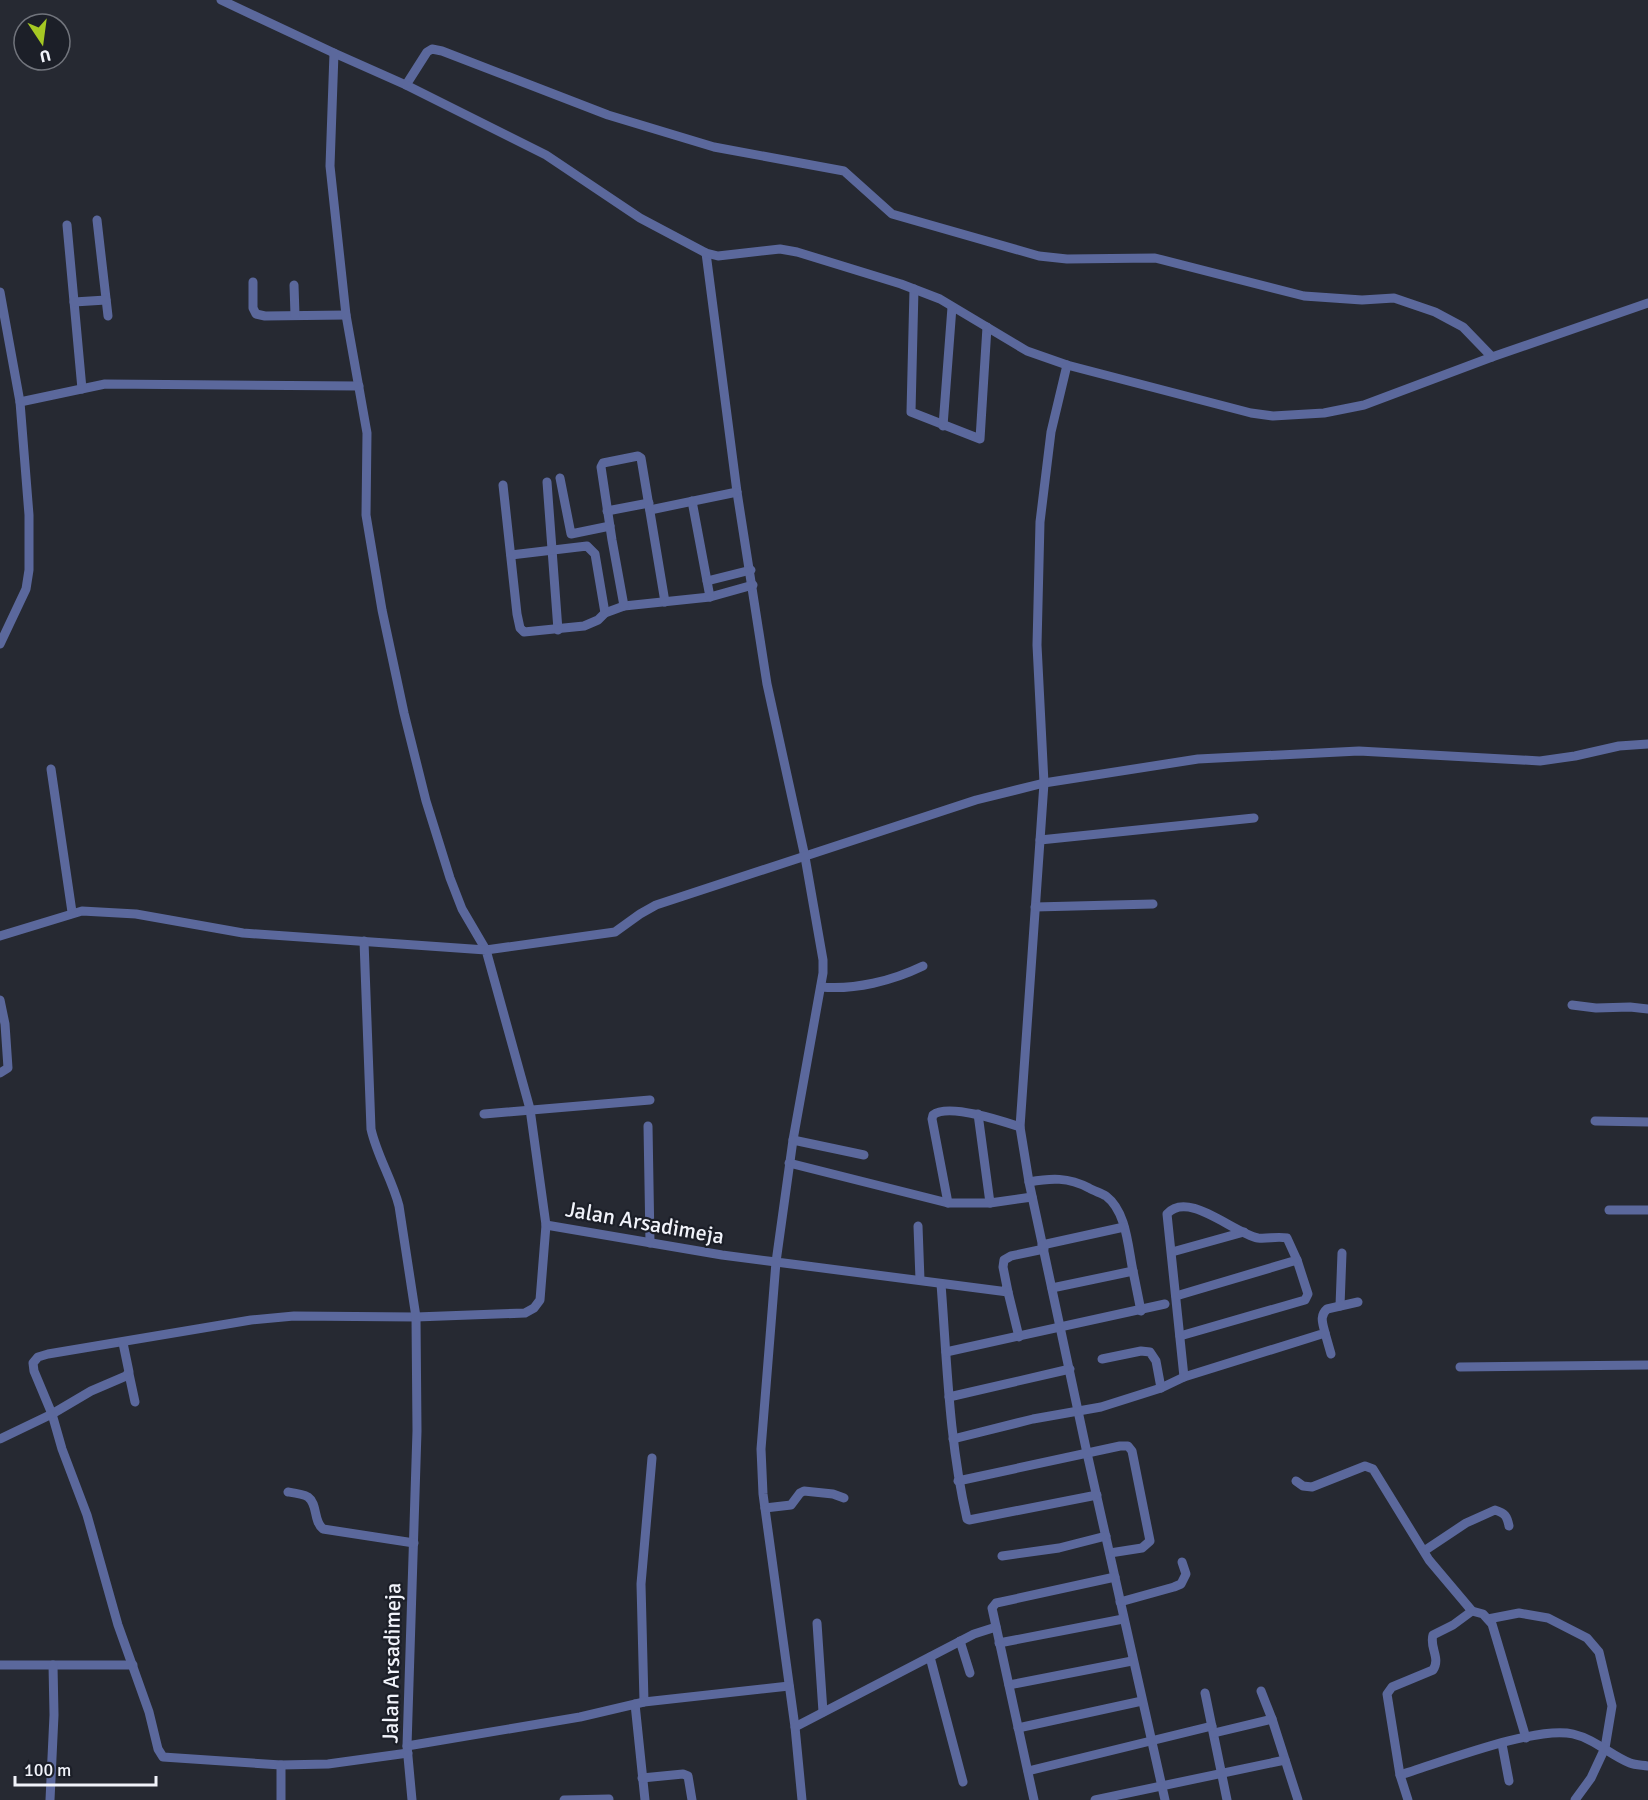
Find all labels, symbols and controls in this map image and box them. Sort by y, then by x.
north arrow [12,12,72,72]
text: U [38,45,53,67]
street label: Jalan Arsadimeja [564,1195,726,1250]
street label: Jalan Arsadimeja [377,1583,406,1743]
scale bar [15,1749,156,1787]
text: 100 m [24,1759,71,1781]

